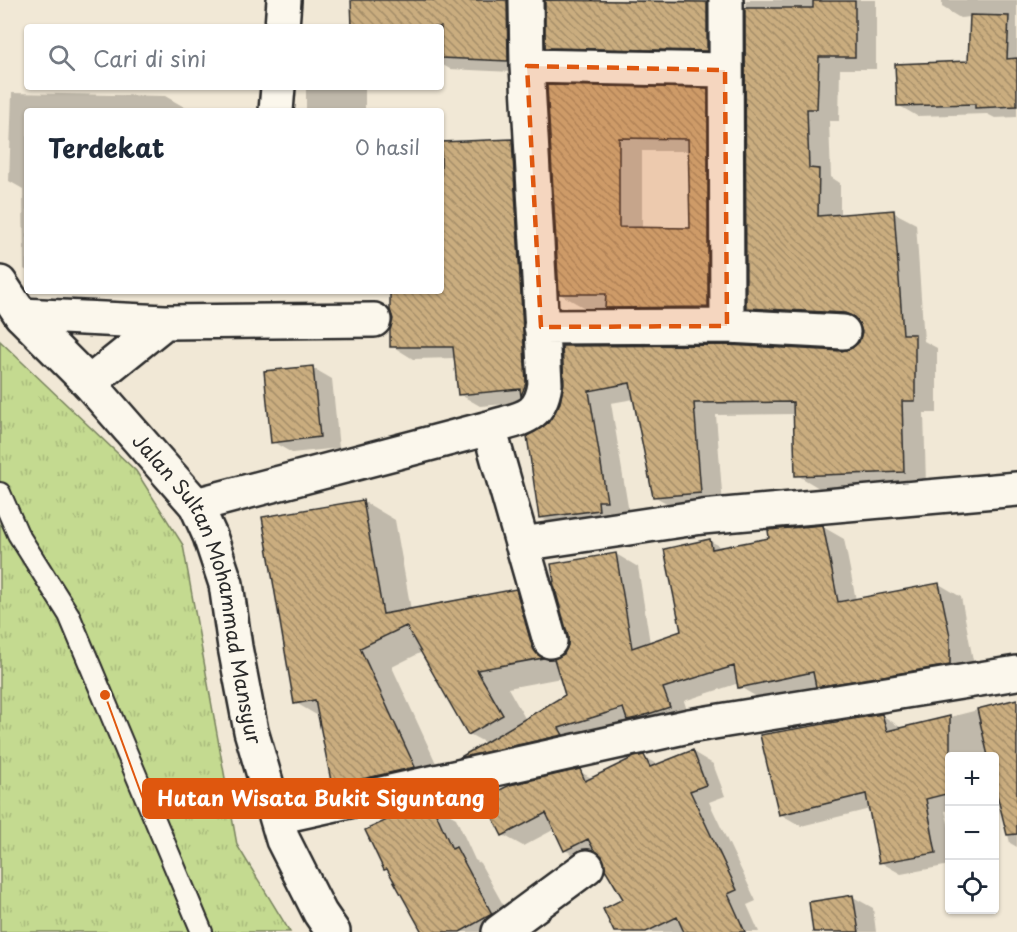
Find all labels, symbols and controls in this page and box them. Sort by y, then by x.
search box [24,24,444,90]
icon: search [45,41,78,74]
text: Cari di sini [93,41,206,74]
text: Terdekat [48,128,165,167]
text: 0 hasil [355,132,420,162]
street label: Jalan Sultan Mohammad Mansyur [126,426,270,749]
map controls [945,752,999,914]
button: + [945,752,999,806]
callout: Hutan Wisata Bukit Siguntang [143,779,498,818]
text: Hutan Wisata Bukit Siguntang [157,781,485,813]
button: − [945,806,999,860]
button: locate [945,860,999,914]

